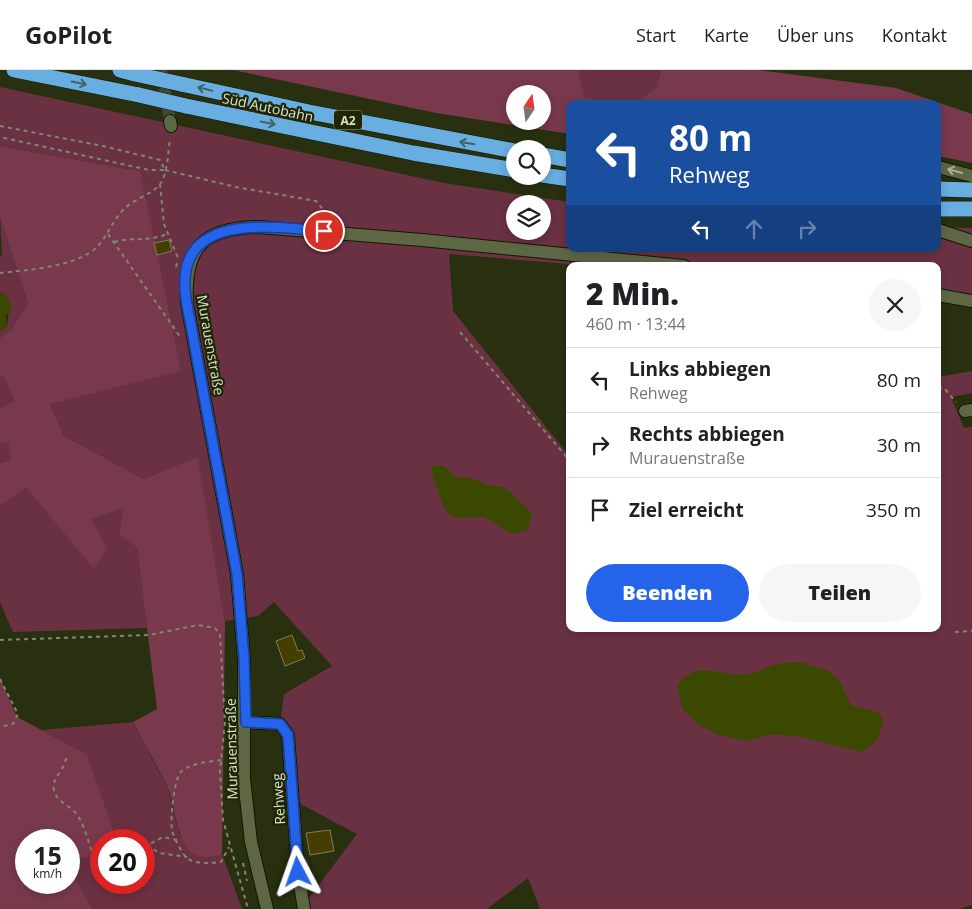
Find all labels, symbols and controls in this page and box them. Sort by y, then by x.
text: GoPilot [25,18,112,51]
text: Start [636,23,676,47]
text: Karte [704,23,749,47]
text: Über uns [777,23,854,47]
text: Kontakt [882,23,947,47]
one-way arrow [71,79,87,88]
one-way arrow [197,84,213,93]
north arrow [506,85,551,130]
map controls [506,85,551,240]
street label: Süd Autobahn [221,88,315,126]
road number: A2 [334,110,362,130]
text: 80 m [669,114,752,161]
one-way arrow [259,119,275,129]
icon: left [586,120,651,185]
one-way arrow [459,137,475,147]
button: search [506,140,551,185]
text: Rehweg [669,159,750,189]
one-way arrow [947,166,963,176]
button: layers [506,195,551,240]
pin [303,210,345,252]
icon: left [687,215,715,243]
icon: ahead [740,215,768,243]
icon: right [793,215,821,243]
icon: arrive [310,217,338,245]
text: 2 Min. [586,273,679,314]
button: close [869,279,921,331]
street label: Murauenstraße [193,293,229,397]
text: 460 m · 13:44 [586,313,686,335]
text: Links abbiegen [629,356,771,382]
icon: left [586,366,614,394]
text: 80 m [877,367,921,393]
text: Rehweg [629,382,688,404]
text: Rechts abbiegen [629,421,785,447]
icon: right [586,431,614,459]
text: 30 m [877,432,921,458]
text: Murauenstraße [629,447,745,469]
icon: arrive [586,496,614,524]
text: Ziel erreicht [629,497,744,523]
text: 350 m [866,497,921,523]
button: Beenden [586,564,749,622]
button: Teilen [759,564,921,622]
street label: Murauenstraße [221,698,241,800]
street label: Rehweg [267,772,289,825]
speed limit sign: 20 [90,829,155,894]
text: 15 [33,838,62,872]
position arrow [271,845,323,897]
text: km/h [33,865,62,882]

